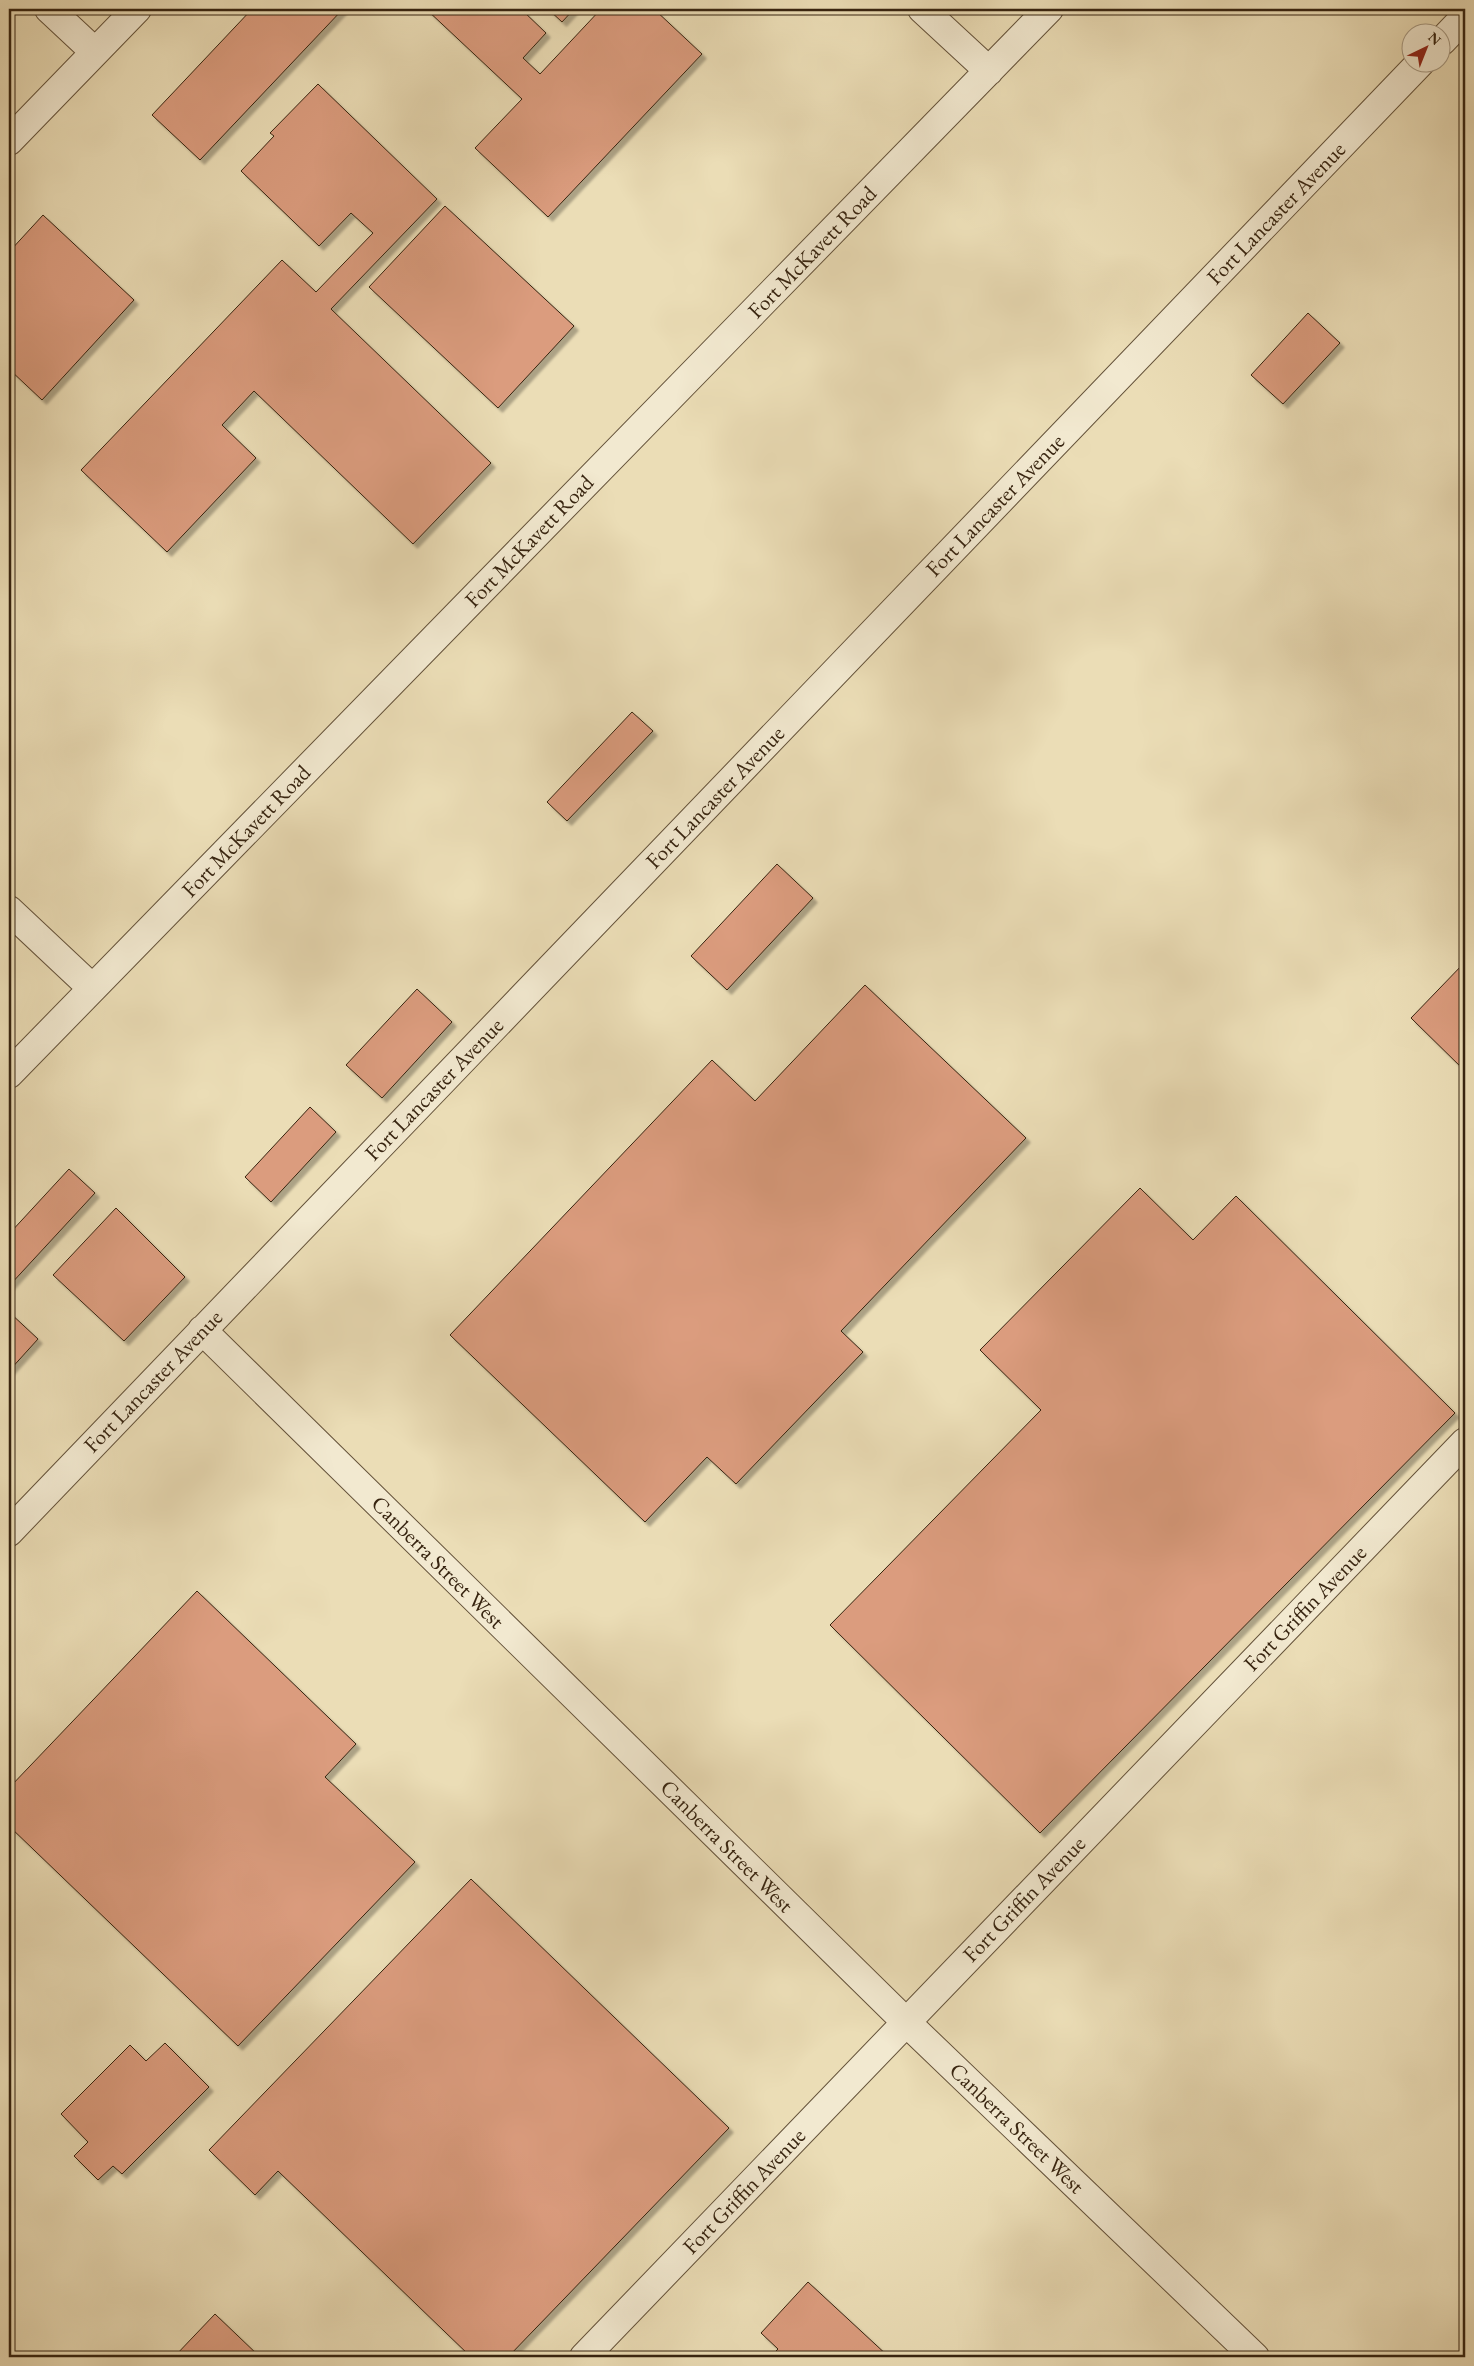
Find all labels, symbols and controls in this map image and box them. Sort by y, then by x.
north arrow [1402,22,1452,72]
text: N [1425,28,1446,49]
street label: Fort Lancaster Avenue [1200,135,1352,291]
street label: Fort McKavett Road [741,179,883,325]
street label: Fort Lancaster Avenue [919,427,1071,583]
street label: Fort McKavett Road [458,468,600,614]
street label: Fort Lancaster Avenue [639,719,791,875]
street label: Fort McKavett Road [175,758,317,904]
street label: Fort Lancaster Avenue [358,1011,510,1167]
street label: Fort Lancaster Avenue [77,1303,229,1459]
street label: Canberra Street West [365,1489,511,1635]
street label: Fort Griffin Avenue [1237,1538,1373,1677]
street label: Canberra Street West [654,1773,800,1919]
street label: Fort Griffin Avenue [956,1829,1092,1968]
street label: Canberra Street West [943,2056,1091,2200]
street label: Fort Griffin Avenue [676,2121,812,2260]

